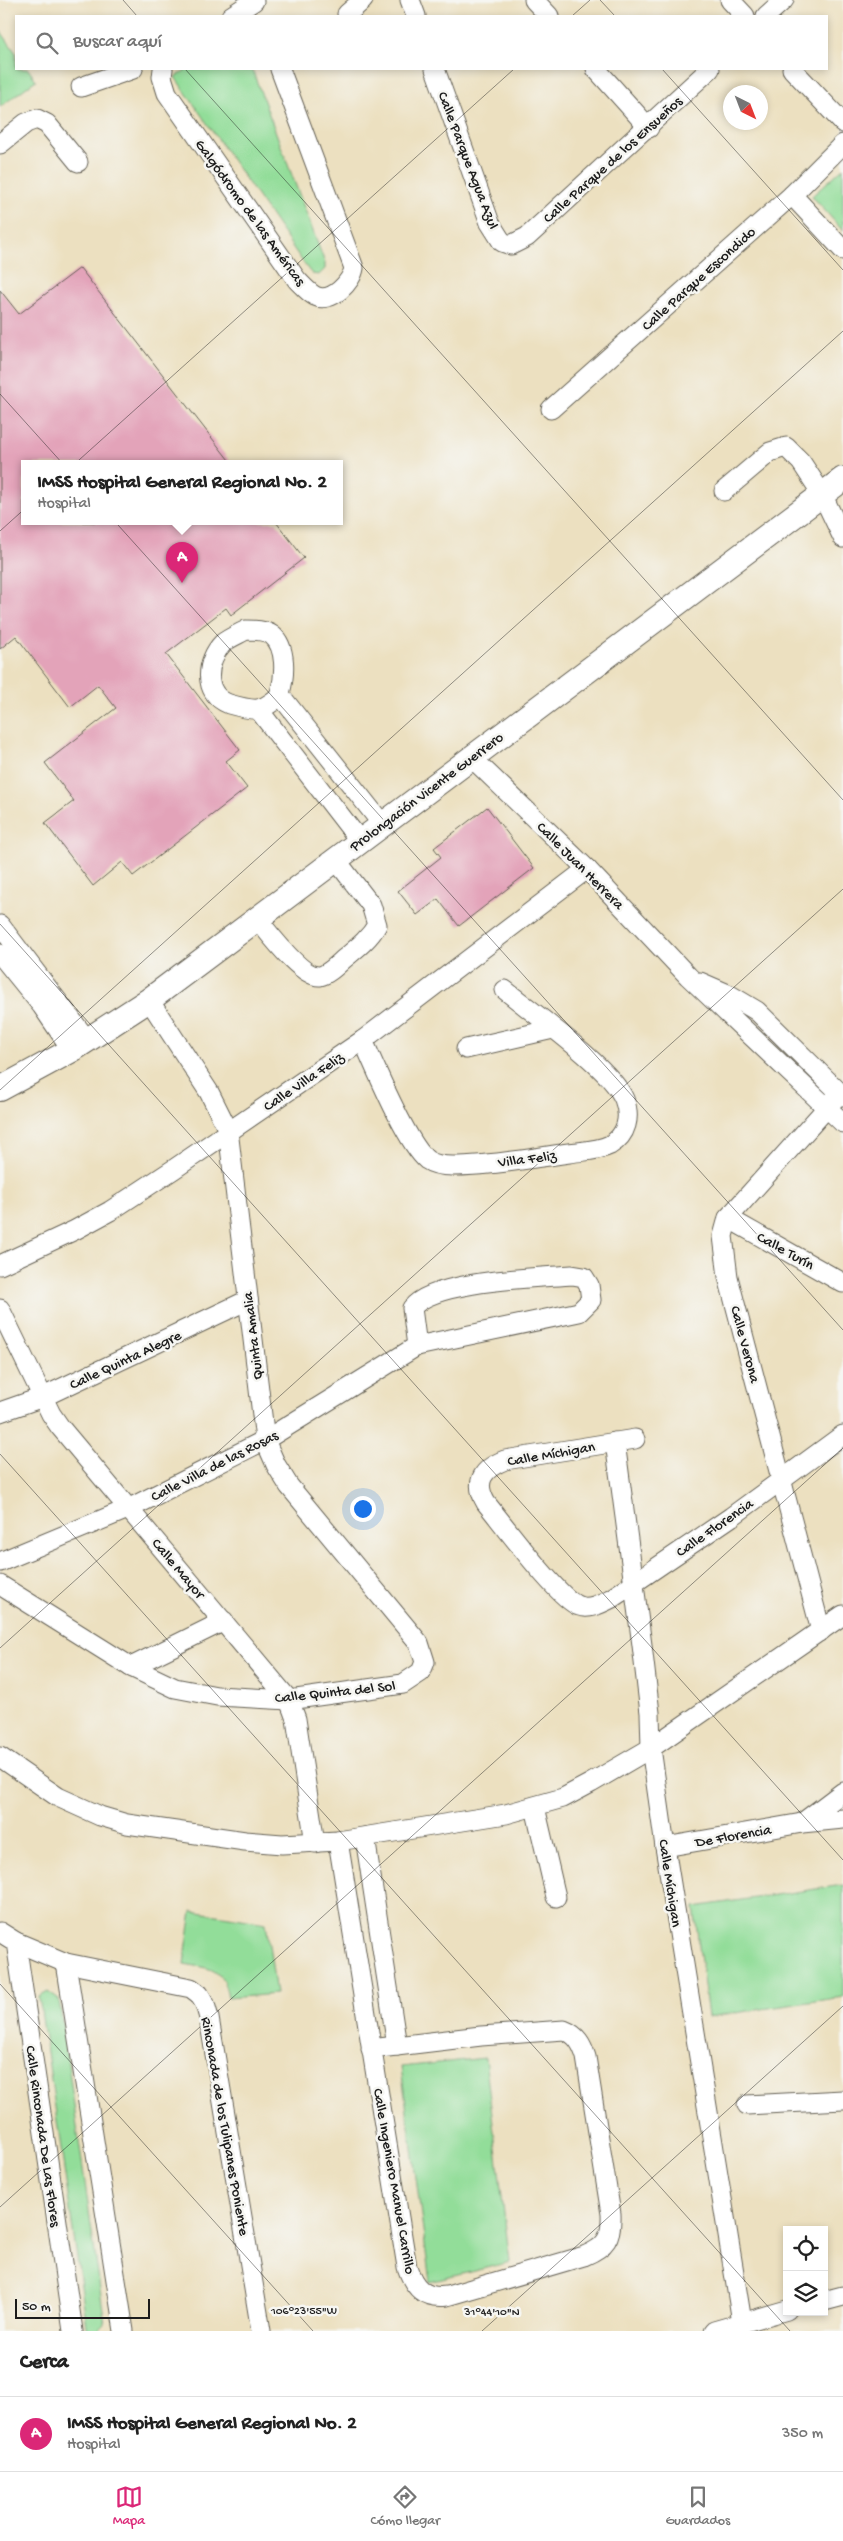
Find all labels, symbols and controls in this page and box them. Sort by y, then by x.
search box [15,15,828,70]
icon: search [33,29,61,57]
text: Buscar aquí [73,31,162,54]
north arrow [723,85,768,130]
street label: Calle Parque Agua Azul [433,89,502,232]
street label: Calle Parque de los Ensueños [540,93,687,228]
street label: Galgódromo de las Américas [190,136,309,290]
street label: Calle Parque Escondido [639,223,760,335]
popup [21,460,343,525]
text: IMSS Hospital General Regional No. 2 [37,472,327,495]
text: Hospital [37,495,91,514]
pin: A [166,542,198,583]
street label: Prolongación Vicente Guerrero [346,729,508,857]
street label: Calle Juan Herrera [532,819,628,914]
street label: Calle Villa Feliz [261,1049,348,1116]
street label: Villa Feliz [496,1147,558,1173]
street label: Calle Turín [753,1229,817,1275]
street label: Quinta Amalia [240,1290,268,1381]
street label: Calle Verona [725,1304,763,1386]
street label: Calle Quinta Alegre [67,1327,185,1395]
street label: Calle Villa de las Rosas [148,1427,282,1507]
street label: Calle Míchigan [506,1438,596,1472]
street label: Calle Florencia [673,1495,758,1562]
your location [350,1496,376,1522]
street label: Calle Mayor [147,1535,209,1605]
street label: Calle Quinta del Sol [274,1678,396,1708]
street label: De Florencia [693,1821,773,1853]
street label: Calle Míchigan [653,1838,685,1928]
street label: Rinconada de los Tulipanes Poniente [196,2016,252,2237]
street label: Calle Rinconada De Las Flores [20,2044,64,2229]
street label: Calle Ingeniero Manuel Carrillo [368,2087,418,2276]
map controls [783,2226,828,2316]
button: locate [783,2226,828,2271]
button: layers [783,2271,828,2316]
scale bar [15,2296,150,2319]
text: 50 m [22,2299,51,2316]
text: 106°23'55"W [270,2305,337,2319]
text: 31°44'10"N [463,2306,520,2320]
text: Cerca [20,2351,68,2376]
text: IMSS Hospital General Regional No. 2 [67,2413,356,2436]
text: A [31,2425,41,2444]
text: 350 m [782,2425,823,2444]
text: Hospital [67,2436,121,2455]
tab: Mapa [113,2483,145,2530]
tab: Cómo llegar [370,2483,440,2530]
tab: Guardados [665,2483,730,2530]

